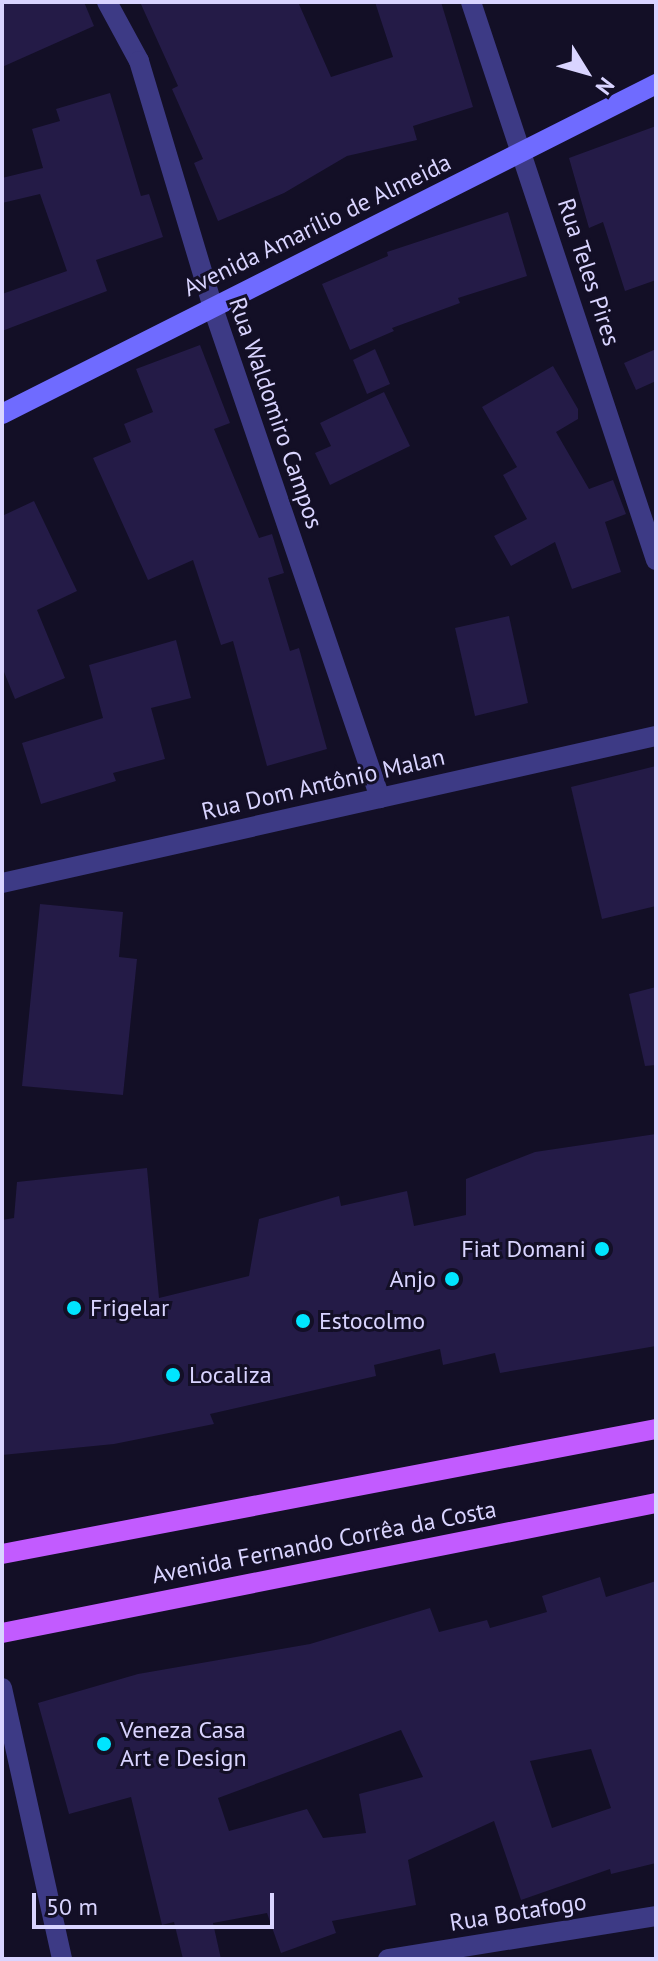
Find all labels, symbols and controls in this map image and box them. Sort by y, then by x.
north arrow [546,32,626,112]
text: N [590,72,621,101]
street label: Avenida Amarílio de Almeida [178,147,456,303]
street label: Rua Teles Pires [552,194,626,350]
street label: Rua Waldomiro Campos [223,293,329,533]
street label: Rua Dom Antônio Malan [198,742,448,826]
place label: Fiat Domani [461,1235,586,1263]
marker: Fiat Domani [593,1240,611,1258]
place label: Anjo [390,1265,436,1293]
marker: Anjo [443,1270,461,1288]
place label: Frigelar [90,1294,169,1322]
marker: Frigelar [65,1299,83,1317]
place label: Estocolmo [319,1307,425,1335]
marker: Estocolmo [294,1312,312,1330]
place label: Localiza [189,1361,272,1389]
marker: Localiza [164,1366,182,1384]
street label: Avenida Fernando Corrêa da Costa [149,1494,499,1590]
place label: Veneza Casa Art e Design [120,1716,247,1772]
marker: Veneza Casa Art e Design [95,1735,113,1753]
scale bar [36,1877,278,1927]
street label: Rua Botafogo [447,1887,589,1937]
text: 50 m [46,1891,98,1922]

